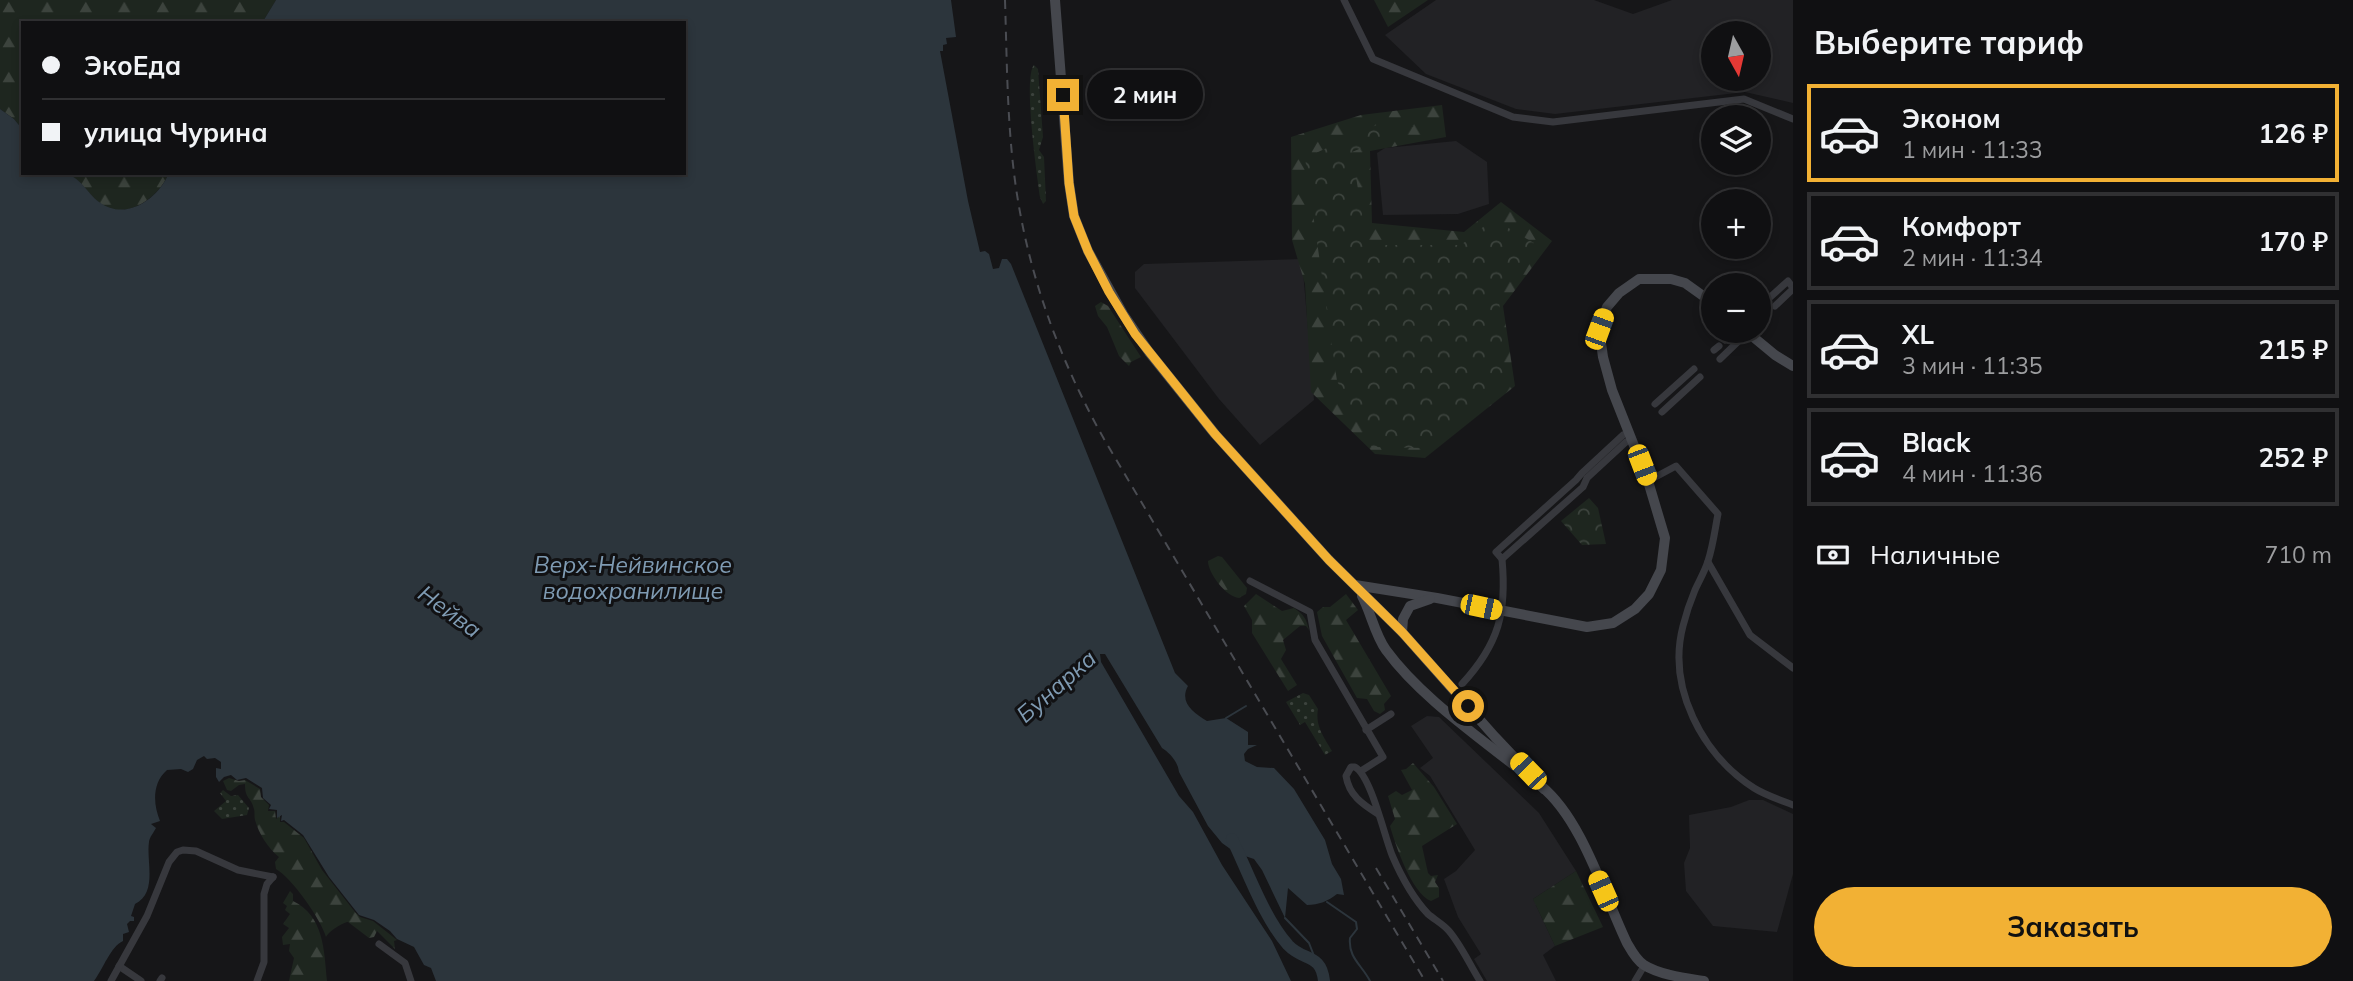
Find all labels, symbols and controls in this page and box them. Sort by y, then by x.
north arrow [1701,21,1771,91]
map controls [1701,21,1771,343]
text: Выберите тариф [1814,22,2084,62]
text: ЭкоЕда [84,49,181,82]
callout: 2 мин [1088,70,1203,119]
route end [1047,79,1079,111]
text: 2 мин [1113,80,1177,109]
icon: car [1818,102,1881,165]
text: Эконом [1902,102,2001,135]
button: layers [1701,105,1771,175]
text: улица Чурина [84,116,268,149]
text: 126 ₽ [2258,117,2328,150]
text: 1 мин · 11:33 [1902,135,2042,164]
button: + [1701,189,1771,259]
icon: car [1818,210,1881,273]
text: Комфорт [1902,210,2021,243]
text: 170 ₽ [2258,225,2328,258]
text: 2 мин · 11:34 [1902,243,2042,272]
button: − [1701,273,1771,343]
car [1582,306,1617,352]
icon: car [1818,318,1881,381]
text: XL [1902,318,1934,351]
text: 215 ₽ [2258,333,2328,366]
text: 3 мин · 11:35 [1902,351,2042,380]
icon: car [1818,426,1881,489]
text: Black [1902,426,1970,459]
text: 252 ₽ [2258,441,2328,474]
car [1625,442,1660,488]
text: 4 мин · 11:36 [1902,459,2042,488]
icon: cash [1814,536,1852,574]
text: Наличные [1870,538,2000,571]
text: 710 m [2264,540,2332,569]
water label: Верх-Нейвинское водохранилище [534,550,732,605]
water label: Нейва [413,578,487,644]
car [1459,592,1504,622]
water label: Бунарка [1010,643,1102,729]
route start [1452,690,1484,722]
car [1506,749,1551,793]
car [1585,868,1622,914]
button: Заказать [1814,887,2332,967]

